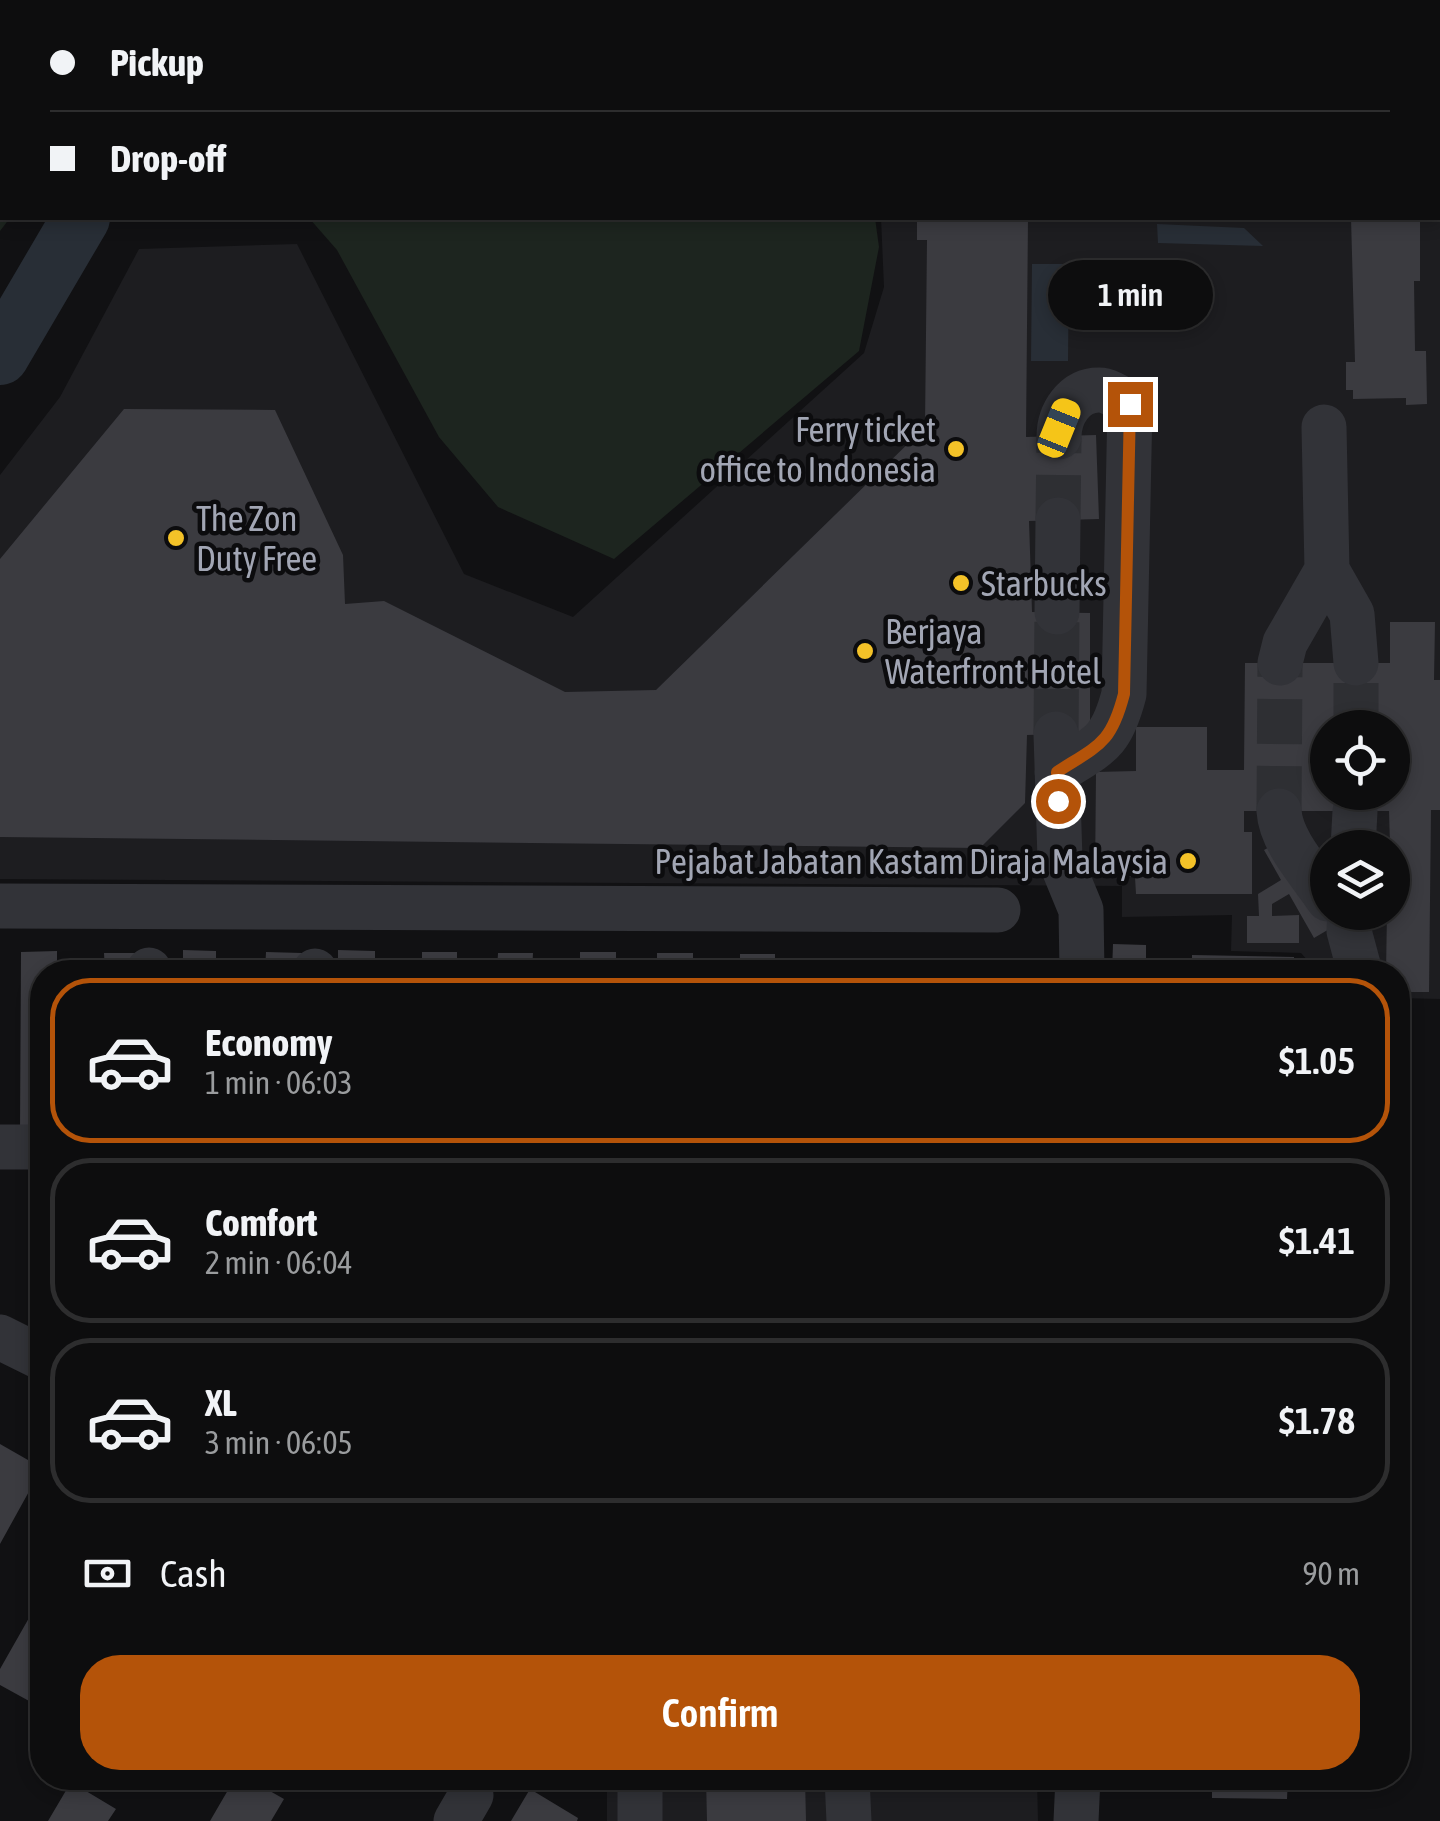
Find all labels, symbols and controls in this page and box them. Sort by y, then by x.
text: Pickup [110,41,204,84]
text: Drop-off [110,137,226,180]
callout: 1 min [1048,259,1212,329]
text: 1 min [1098,276,1163,313]
route end [1108,382,1153,427]
car [1034,395,1084,461]
place label: Ferry ticket office to Indonesia [699,409,936,489]
marker: Ferry ticket office to Indonesia [945,438,967,460]
place label: The Zon Duty Free [196,498,317,578]
marker: The Zon Duty Free [165,527,187,549]
place label: Starbucks [981,563,1107,603]
marker: Starbucks [950,572,972,594]
place label: Berjaya Waterfront Hotel [885,611,1101,691]
marker: Berjaya Waterfront Hotel [854,640,876,662]
map controls [1310,710,1410,930]
button: locate [1310,710,1410,810]
route start [1036,779,1081,824]
button: layers [1310,830,1410,930]
place label: Pejabat Jabatan Kastam Diraja Malaysia [654,841,1168,881]
marker: Pejabat Jabatan Kastam Diraja Malaysia [1177,850,1199,872]
icon: car [85,1016,175,1106]
text: Economy [205,1021,332,1064]
text: $1.05 [1279,1039,1355,1082]
text: 1 min · 06:03 [205,1064,352,1101]
icon: car [85,1196,175,1286]
text: Comfort [205,1201,317,1244]
text: $1.41 [1279,1219,1355,1262]
text: 2 min · 06:04 [205,1244,352,1281]
icon: car [85,1376,175,1466]
text: XL [205,1381,237,1424]
text: $1.78 [1279,1399,1355,1442]
text: 3 min · 06:05 [205,1424,352,1461]
icon: cash [80,1546,135,1601]
text: Cash [160,1552,227,1595]
text: 90 m [1302,1555,1360,1592]
button: Confirm [80,1655,1360,1770]

